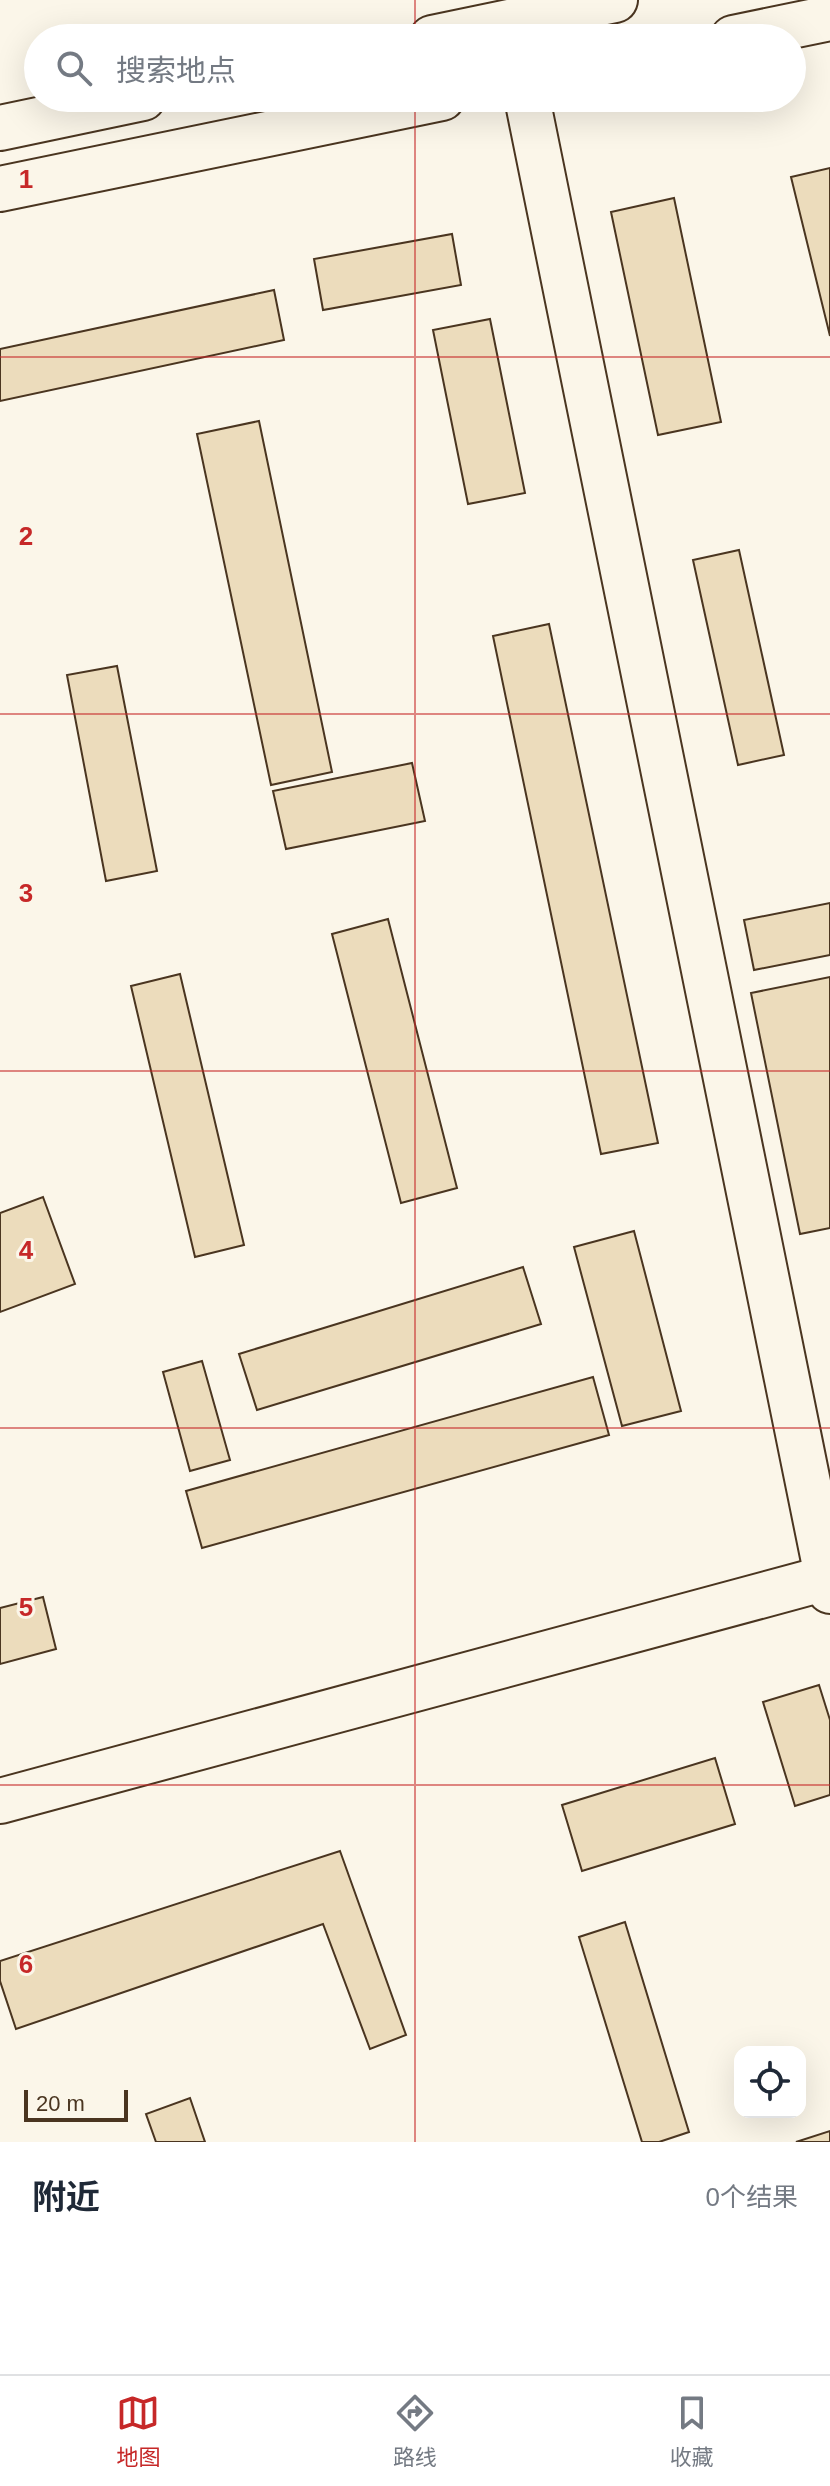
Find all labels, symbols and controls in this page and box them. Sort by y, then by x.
search box [24,24,806,112]
icon: search [52,46,96,90]
text: 搜索地点 [116,54,236,87]
text: 1 [19,164,33,194]
text: 2 [19,521,33,551]
text: 3 [19,878,33,908]
text: 4 [19,1235,34,1265]
text: 5 [19,1592,33,1622]
text: 6 [19,1949,33,1979]
map controls [734,2046,806,2118]
button: locate [734,2046,806,2118]
scale bar [24,2086,128,2122]
text: 20 m [36,2091,85,2116]
text: 附近 [32,2178,100,2216]
text: 0个结果 [706,2182,798,2212]
tab: 地图 [116,2391,160,2471]
tab: 路线 [393,2391,437,2471]
tab: 收藏 [670,2391,714,2471]

